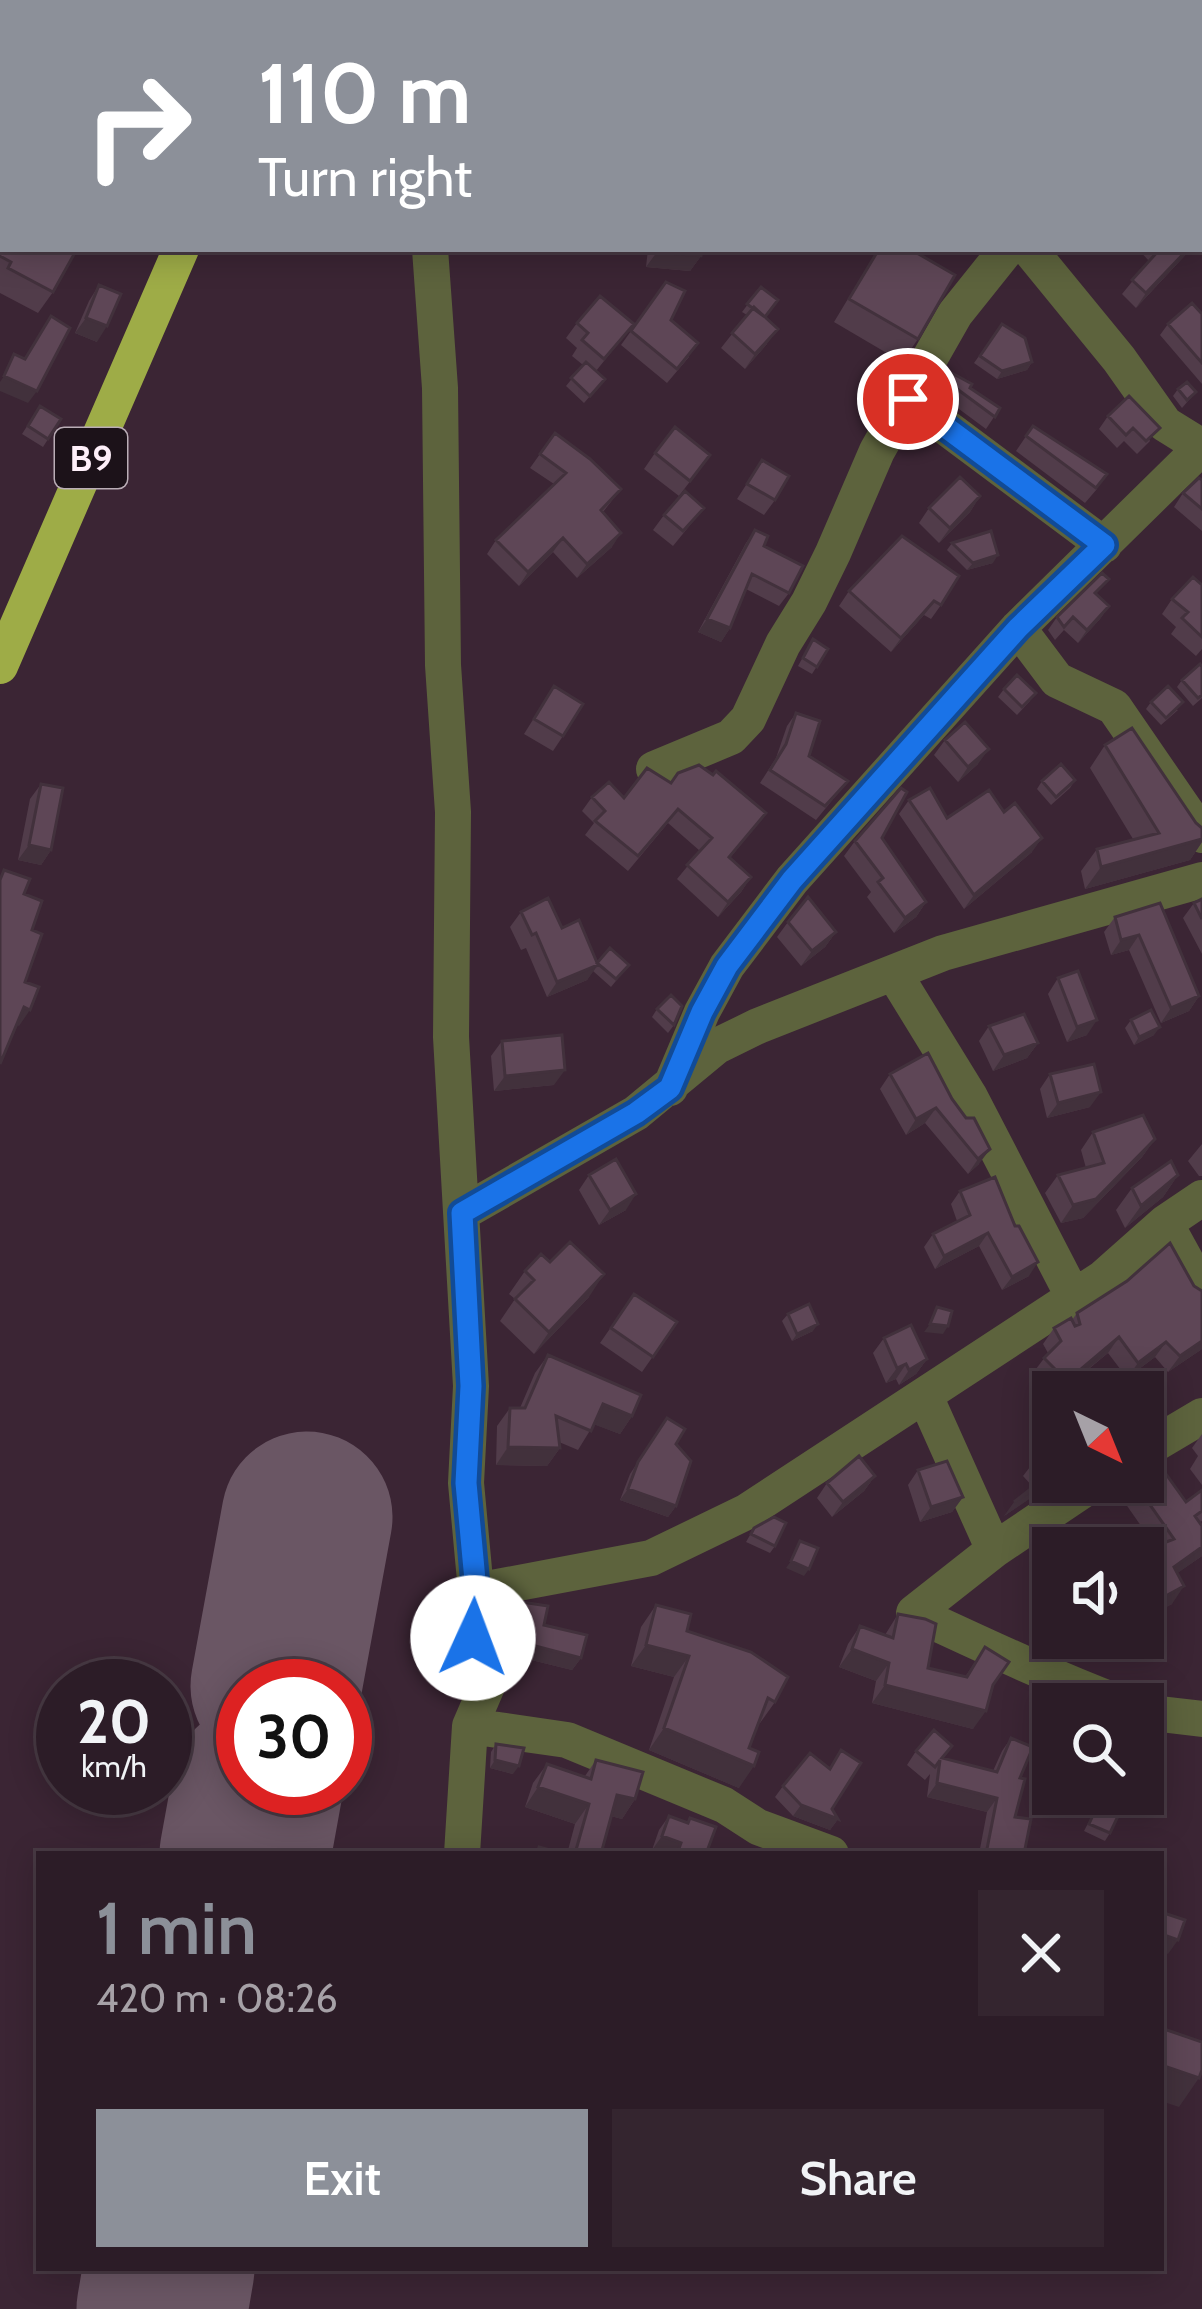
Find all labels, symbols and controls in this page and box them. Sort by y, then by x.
text: 110 m [258,42,471,144]
icon: right [60,48,216,204]
text: Turn right [258,144,472,210]
pin [857,348,959,450]
icon: arrive [875,366,941,432]
road number: B9 [55,428,127,488]
north arrow [1032,1371,1164,1503]
map controls [1032,1371,1164,1815]
button: sound [1032,1527,1164,1659]
position arrow [410,1575,536,1701]
speed limit sign: 30 [216,1659,372,1815]
button: search [1032,1683,1164,1815]
text: 20 [77,1685,151,1758]
text: km/h [81,1748,147,1785]
text: 1 min [96,1885,257,1972]
button: close [978,1890,1104,2016]
text: 420 m · 08:26 [96,1974,338,2022]
button: Exit [96,2109,588,2247]
button: Share [612,2109,1104,2247]

